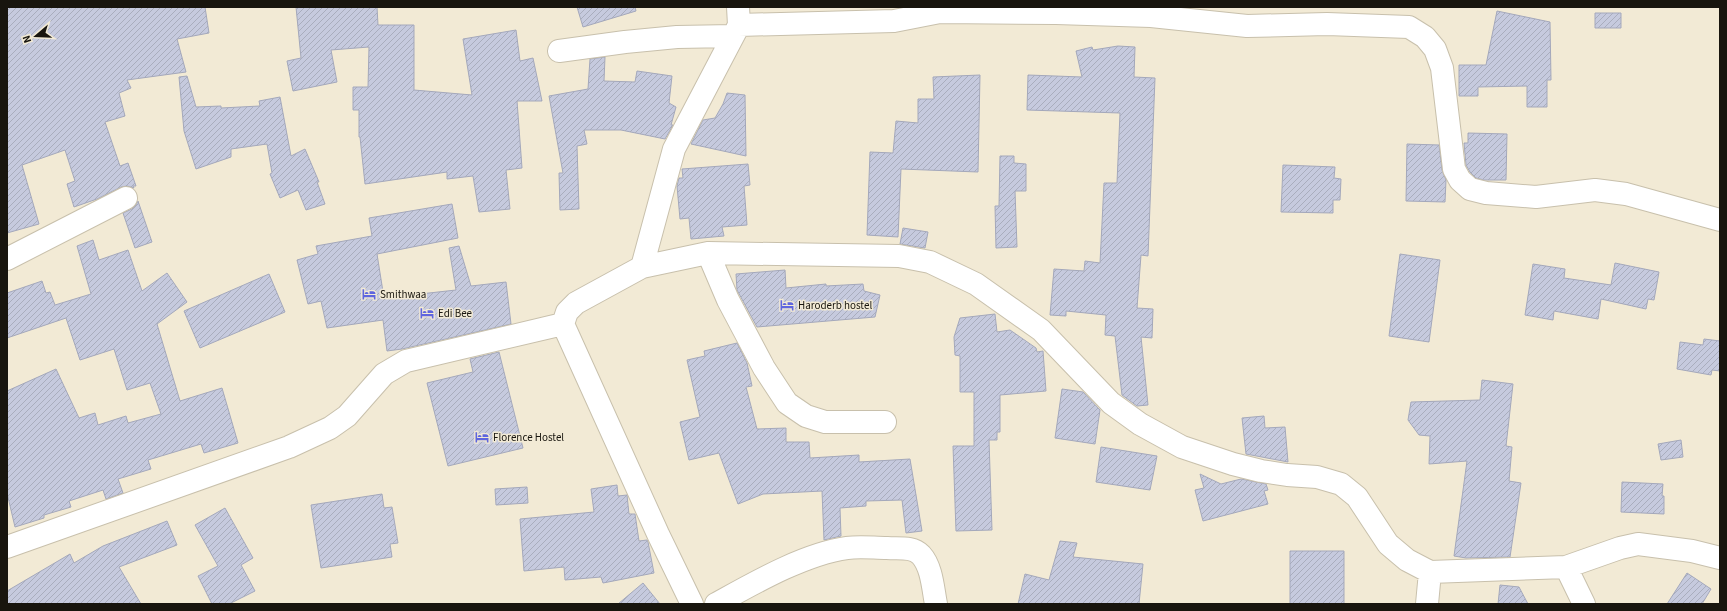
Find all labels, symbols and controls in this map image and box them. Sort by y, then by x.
north arrow [16,16,56,56]
text: N [19,33,35,45]
hotel icon: Smithwaa [361,286,377,302]
place label: Smithwaa [380,287,426,302]
hotel icon: Haroderb hostel [779,297,795,313]
place label: Haroderb hostel [798,298,872,313]
hotel icon: Edi Bee [419,305,435,321]
place label: Edi Bee [438,306,473,321]
hotel icon: Florence Hostel [474,429,490,445]
place label: Florence Hostel [493,430,564,445]

